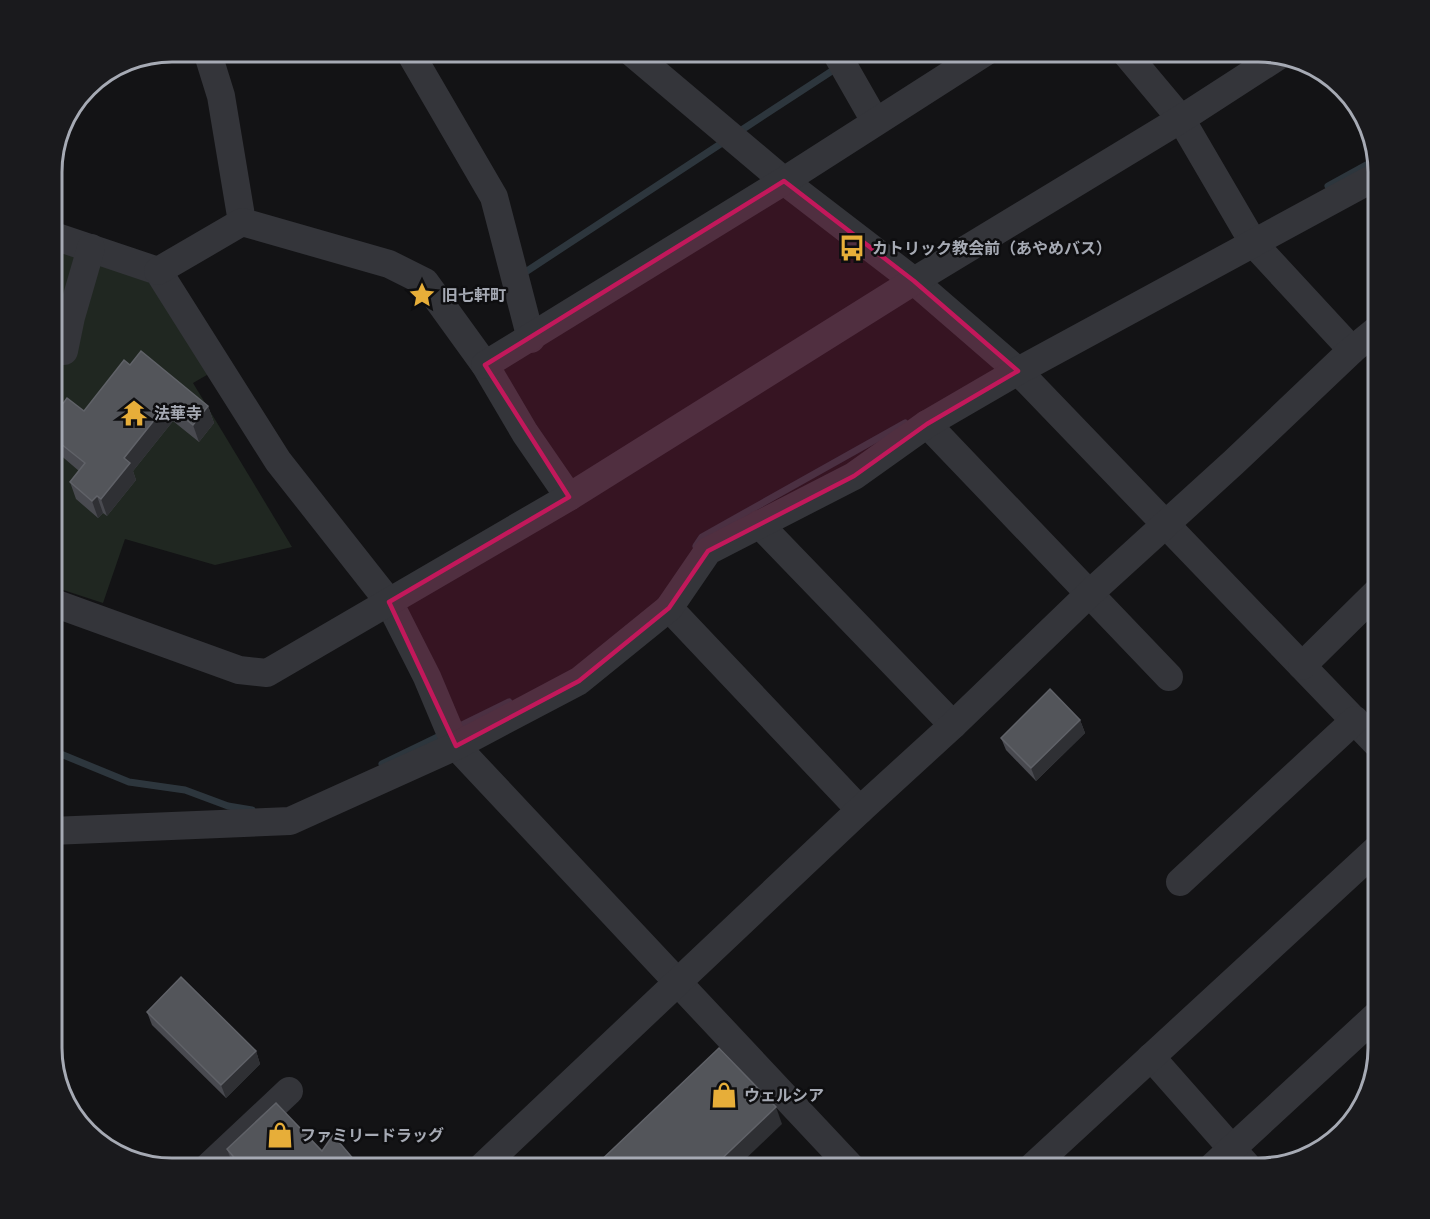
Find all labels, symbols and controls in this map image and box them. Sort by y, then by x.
bus stop icon: カトリック教会前（あやめバス） [837,233,867,263]
place label: カトリック教会前（あやめバス） [872,238,1112,258]
place icon: 旧七軒町 [407,280,437,310]
place label: 旧七軒町 [442,285,506,305]
temple icon: 法華寺 [119,398,149,428]
place label: 法華寺 [154,403,202,423]
shop icon: ウェルシア [709,1080,739,1110]
place label: ウェルシア [744,1085,824,1105]
shop icon: ファミリードラッグ [265,1120,295,1150]
place label: ファミリードラッグ [300,1125,444,1145]

